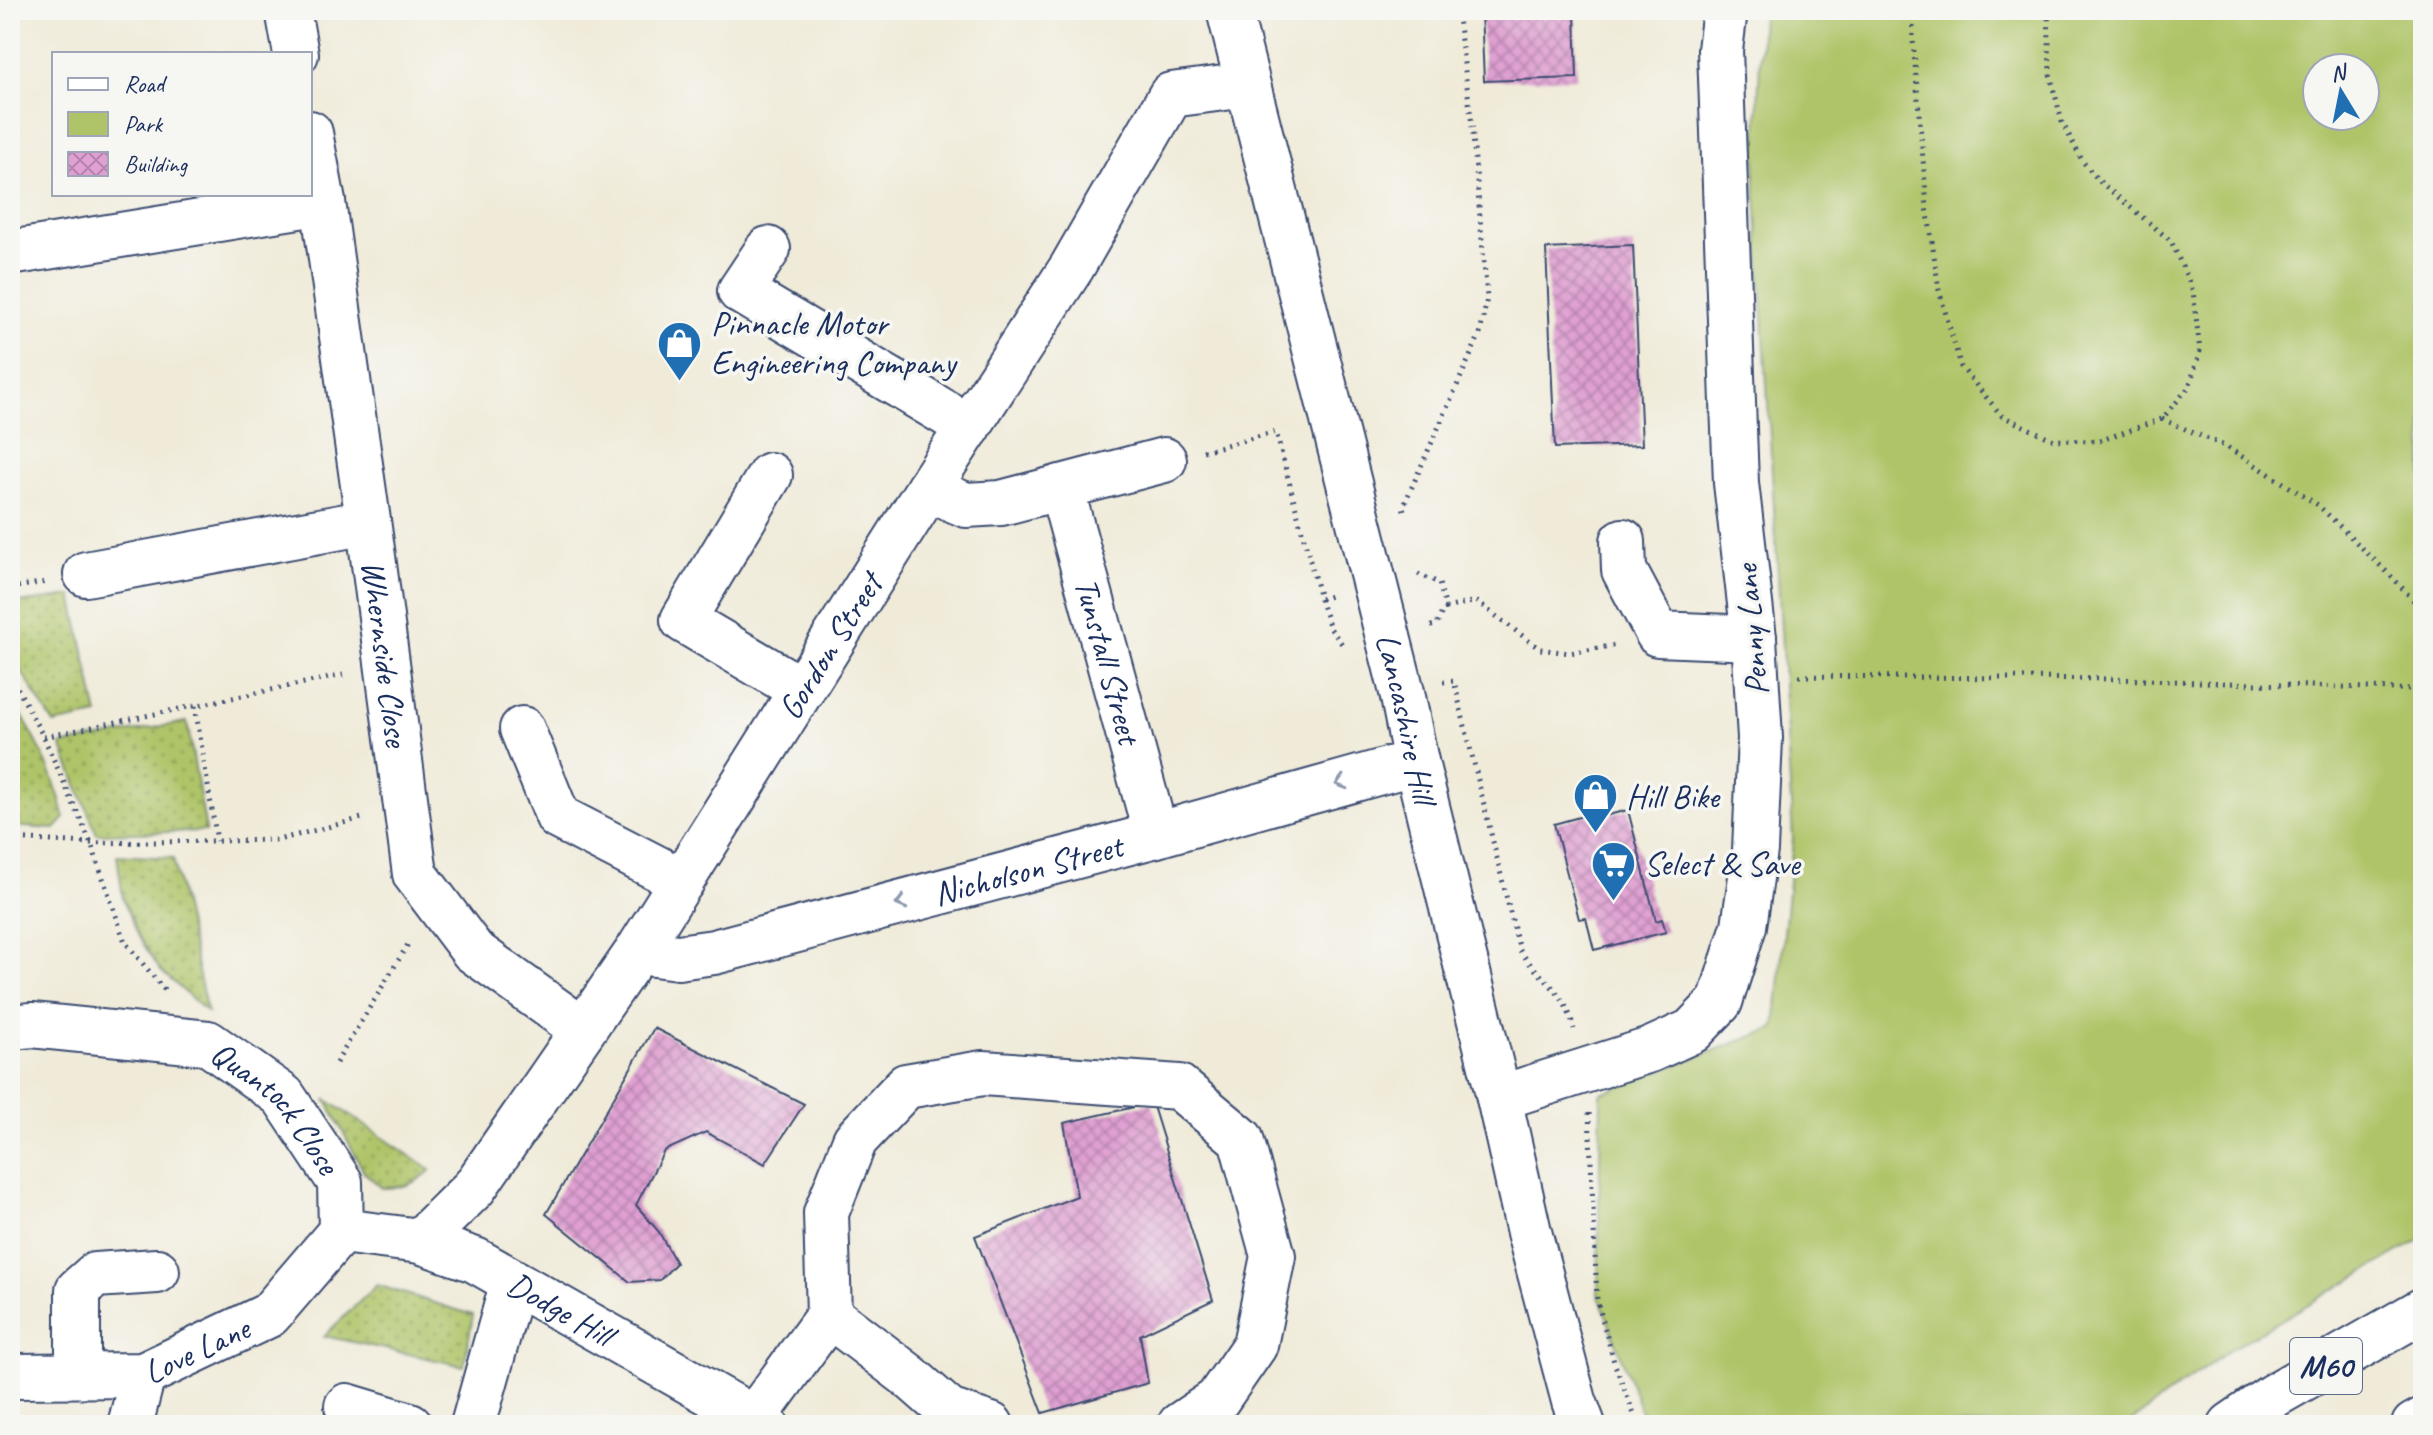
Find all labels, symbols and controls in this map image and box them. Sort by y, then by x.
legend [52,52,312,196]
north arrow [2301,52,2381,132]
text: N [2329,58,2350,88]
text: Road [124,69,168,99]
text: Park [124,109,164,139]
text: Building [124,149,189,179]
place label: Pinnacle Motor Engineering Company [711,302,958,384]
shop icon: Pinnacle Motor Engineering Company [656,319,704,382]
street label: Whernside Close [352,558,420,751]
street label: Gordon Street [768,561,894,727]
street label: Penny Lane [1724,561,1778,697]
street label: Tunstall Street [1065,573,1153,752]
street label: Lancashire Hill [1366,629,1448,813]
shop icon: Hill Bike [1571,772,1619,835]
one-way arrow [1334,774,1348,791]
place label: Hill Bike [1626,775,1721,818]
street label: Nicholson Street [929,823,1130,915]
supermarket icon: Select & Save [1589,839,1637,902]
place label: Select & Save [1644,842,1801,885]
one-way arrow [894,894,908,910]
street label: Quantock Close [203,1031,351,1184]
street label: Dodge Hill [500,1262,626,1358]
street label: Love Lane [136,1305,259,1393]
road number: M60 [2290,1338,2362,1394]

